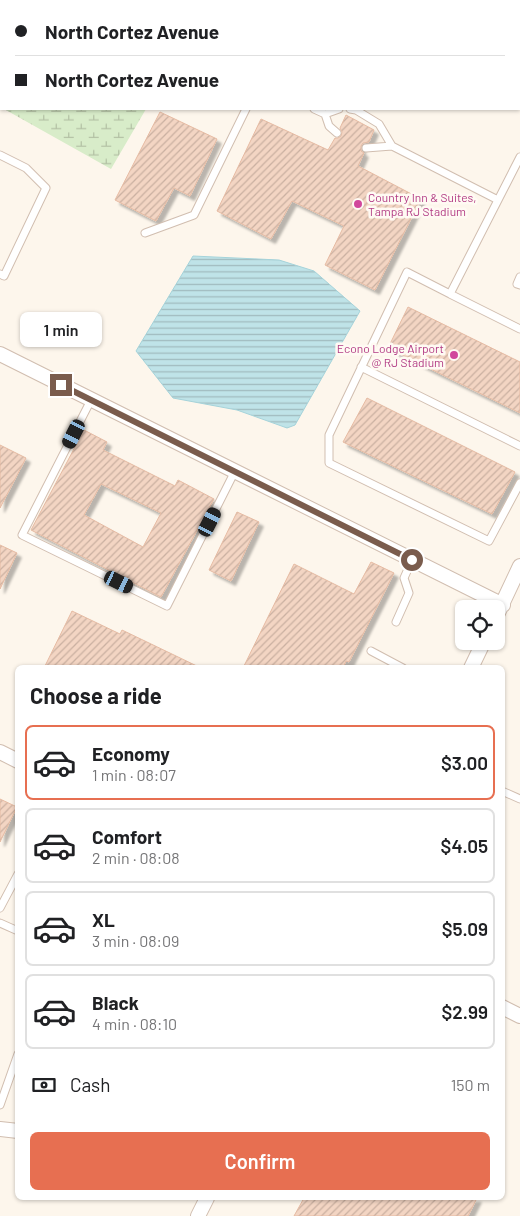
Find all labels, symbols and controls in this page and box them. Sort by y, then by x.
text: North Cortez Avenue [45,20,219,43]
text: North Cortez Avenue [45,68,219,91]
place label: Country Inn & Suites, Tampa RJ Stadium [368,190,476,218]
marker: Country Inn & Suites, Tampa RJ Stadium [352,198,364,210]
callout: 1 min [20,312,102,348]
text: 1 min [44,320,78,339]
place label: Econo Lodge Airport @ RJ Stadium [337,341,444,369]
marker: Econo Lodge Airport @ RJ Stadium [448,349,460,361]
route end [50,374,72,396]
car [60,417,87,451]
car [196,505,223,539]
route start [401,549,423,571]
car [102,569,135,595]
map controls [455,600,505,650]
button: locate [455,600,505,650]
text: Choose a ride [30,682,162,708]
icon: car [32,740,77,785]
text: Economy [92,742,170,765]
text: $3.00 [441,751,488,774]
text: 1 min · 08:07 [92,765,176,784]
icon: car [32,823,77,868]
text: Comfort [92,825,162,848]
text: $4.05 [441,834,488,857]
text: 2 min · 08:08 [92,848,180,867]
icon: car [32,906,77,951]
text: XL [92,908,115,931]
text: $5.09 [442,917,488,940]
text: 3 min · 08:09 [92,931,179,950]
icon: car [32,989,77,1034]
text: Black [92,991,139,1014]
text: $2.99 [442,1000,488,1023]
text: 4 min · 08:10 [92,1014,177,1033]
icon: cash [30,1071,58,1099]
text: Cash [70,1073,111,1096]
text: 150 m [451,1075,490,1094]
button: Confirm [30,1132,490,1190]

